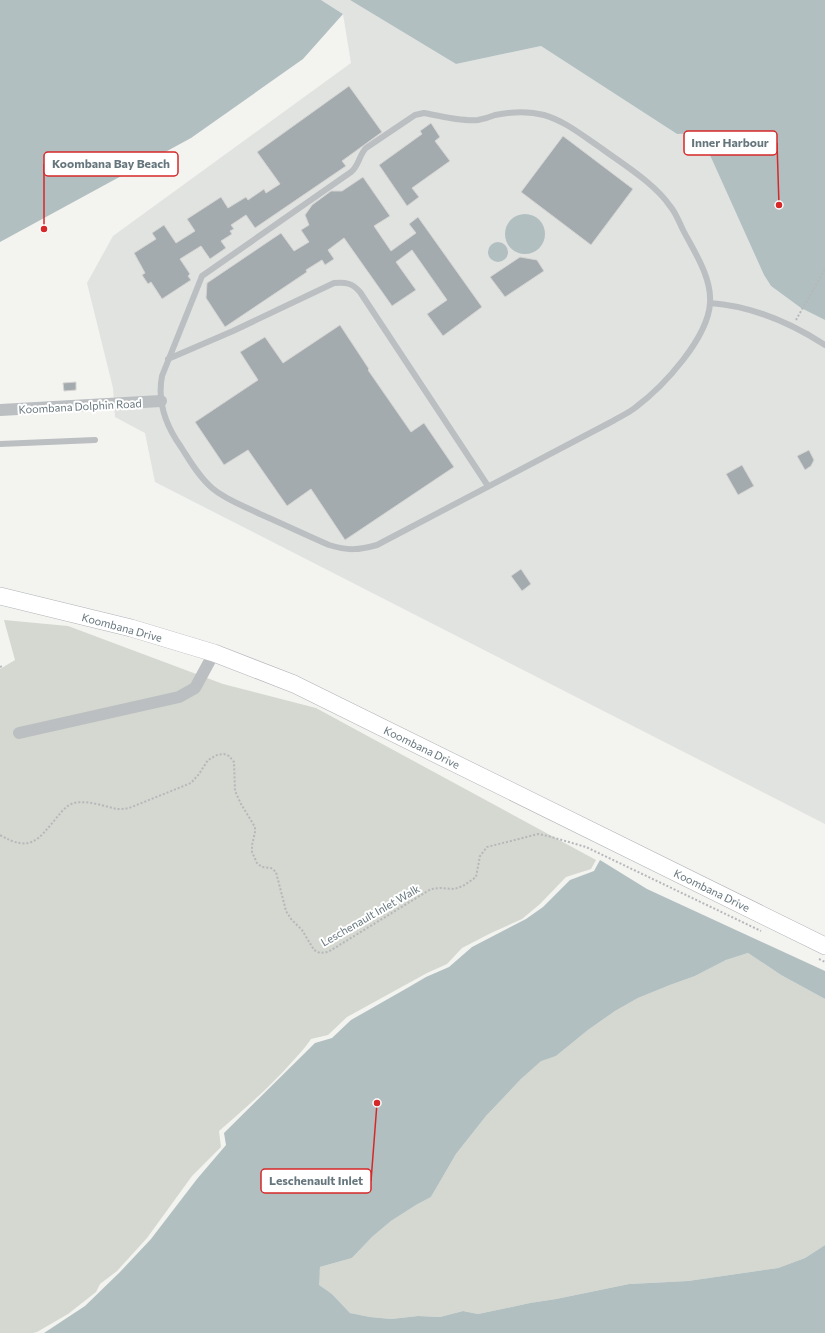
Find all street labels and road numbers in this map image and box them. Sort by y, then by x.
street label: Koombana Dolphin Road [18,396,142,416]
street label: Koombana Drive [80,610,164,644]
street label: Koombana Drive [382,723,462,771]
street label: Koombana Drive [672,866,752,914]
street label: Leschenault Inlet Walk [318,881,422,949]

